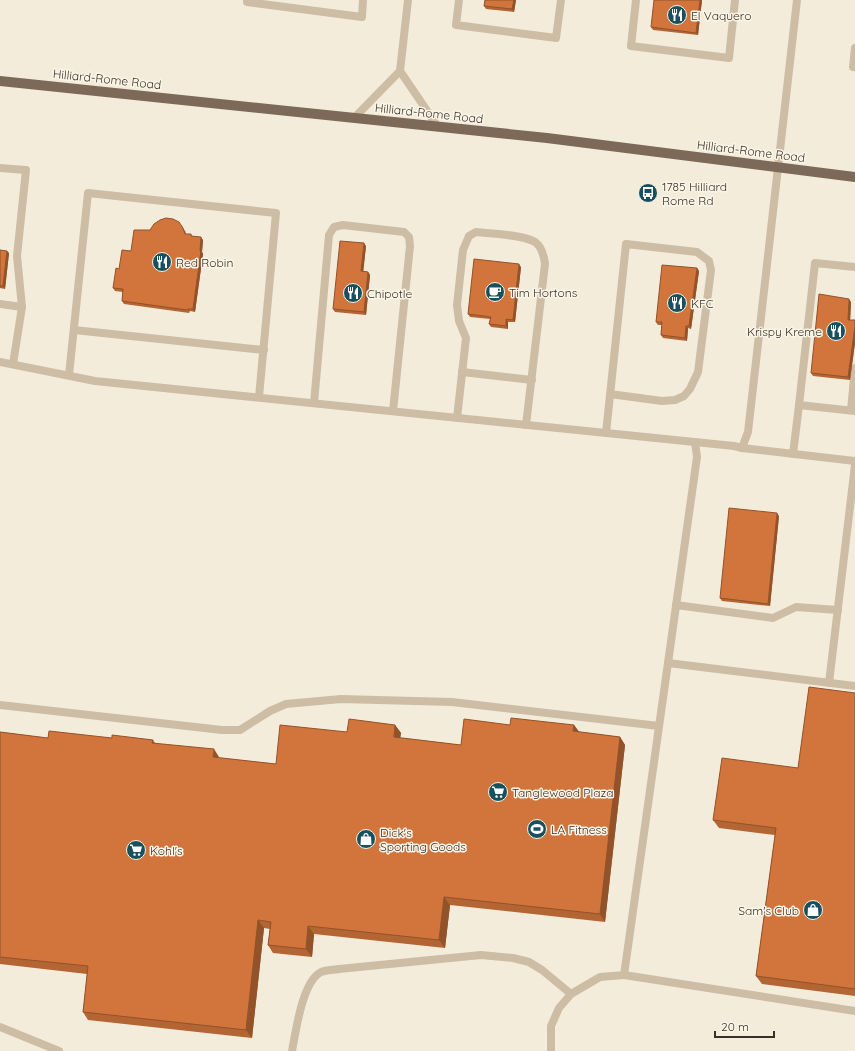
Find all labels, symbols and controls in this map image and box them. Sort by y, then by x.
restaurant icon: El Vaquero [666,4,688,26]
place label: El Vaquero [691,8,751,23]
street label: Hilliard-Rome Road [52,66,162,92]
street label: Hilliard-Rome Road [374,100,484,126]
street label: Hilliard-Rome Road [696,137,806,165]
place label: 1785 Hilliard Rome Rd [662,179,727,208]
bus stop icon: 1785 Hilliard Rome Rd [637,182,659,204]
restaurant icon: Red Robin [151,251,173,273]
place label: Red Robin [176,255,233,270]
cafe icon: Tim Hortons [484,281,506,303]
restaurant icon: Chipotle [342,282,364,304]
place label: Tim Hortons [509,285,578,300]
place label: Chipotle [367,286,412,301]
restaurant icon: KFC [666,292,688,314]
place label: KFC [691,296,714,311]
restaurant icon: Krispy Kreme [825,320,847,342]
place label: Krispy Kreme [747,324,822,339]
supermarket icon: Tanglewood Plaza [487,781,509,803]
place label: Tanglewood Plaza [512,785,613,800]
sports icon: LA Fitness [526,818,548,840]
place label: LA Fitness [551,822,607,837]
place label: Dick's Sporting Goods [380,825,466,854]
shop icon: Dick's Sporting Goods [355,828,377,850]
supermarket icon: Kohl's [125,839,147,861]
place label: Kohl's [150,843,183,858]
shop icon: Sam's Club [802,899,824,921]
place label: Sam's Club [738,903,799,918]
scale bar [715,1013,774,1039]
text: 20 m [721,1019,749,1034]

